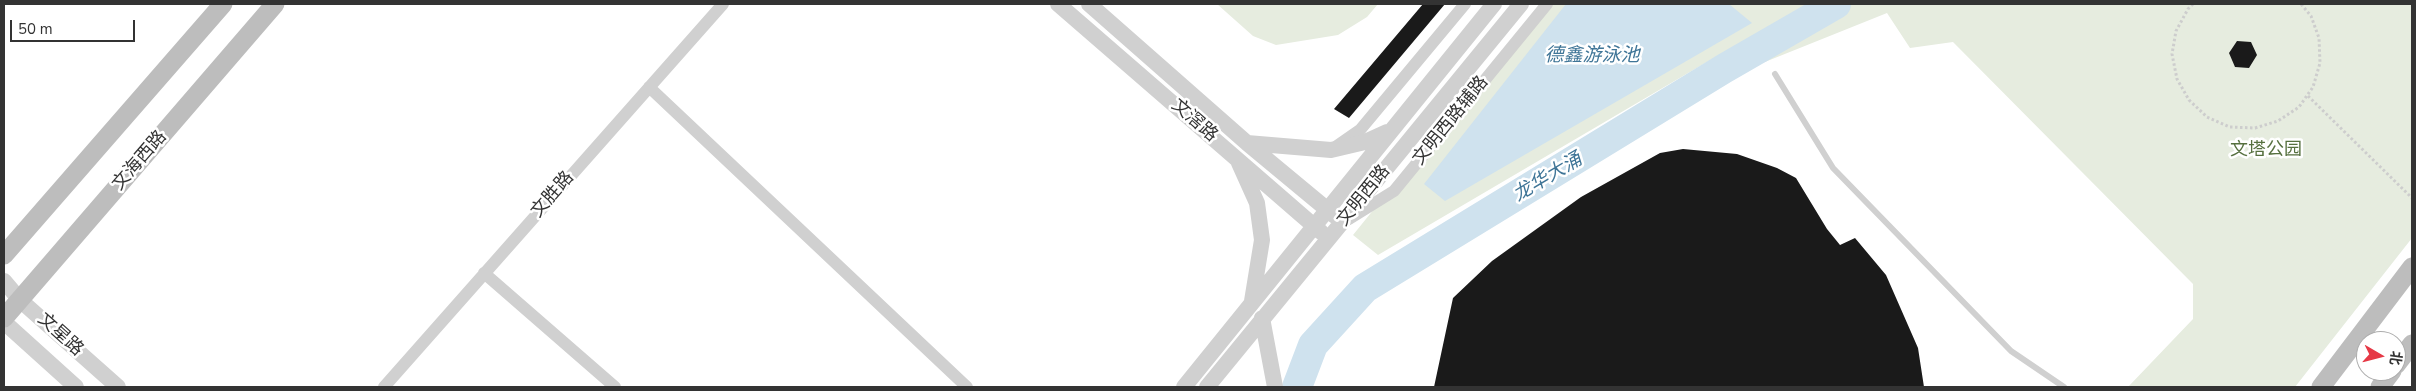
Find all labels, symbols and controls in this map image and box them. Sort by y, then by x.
scale bar [12,10,138,42]
text: 50 m [18,19,53,39]
water label: 德鑫游泳池 [1545,45,1639,67]
street label: 文明西路辅路 [1409,72,1493,170]
street label: 文滘路 [1167,95,1221,147]
street label: 文海西路 [108,127,172,195]
park label: 文塔公园 [2230,140,2302,162]
water label: 龙华大涌 [1510,149,1586,207]
street label: 文明西路 [1333,161,1395,231]
street label: 文胜路 [527,168,579,222]
street label: 文星路 [33,309,87,361]
north arrow [2356,331,2406,381]
text: 北 [2385,350,2406,366]

